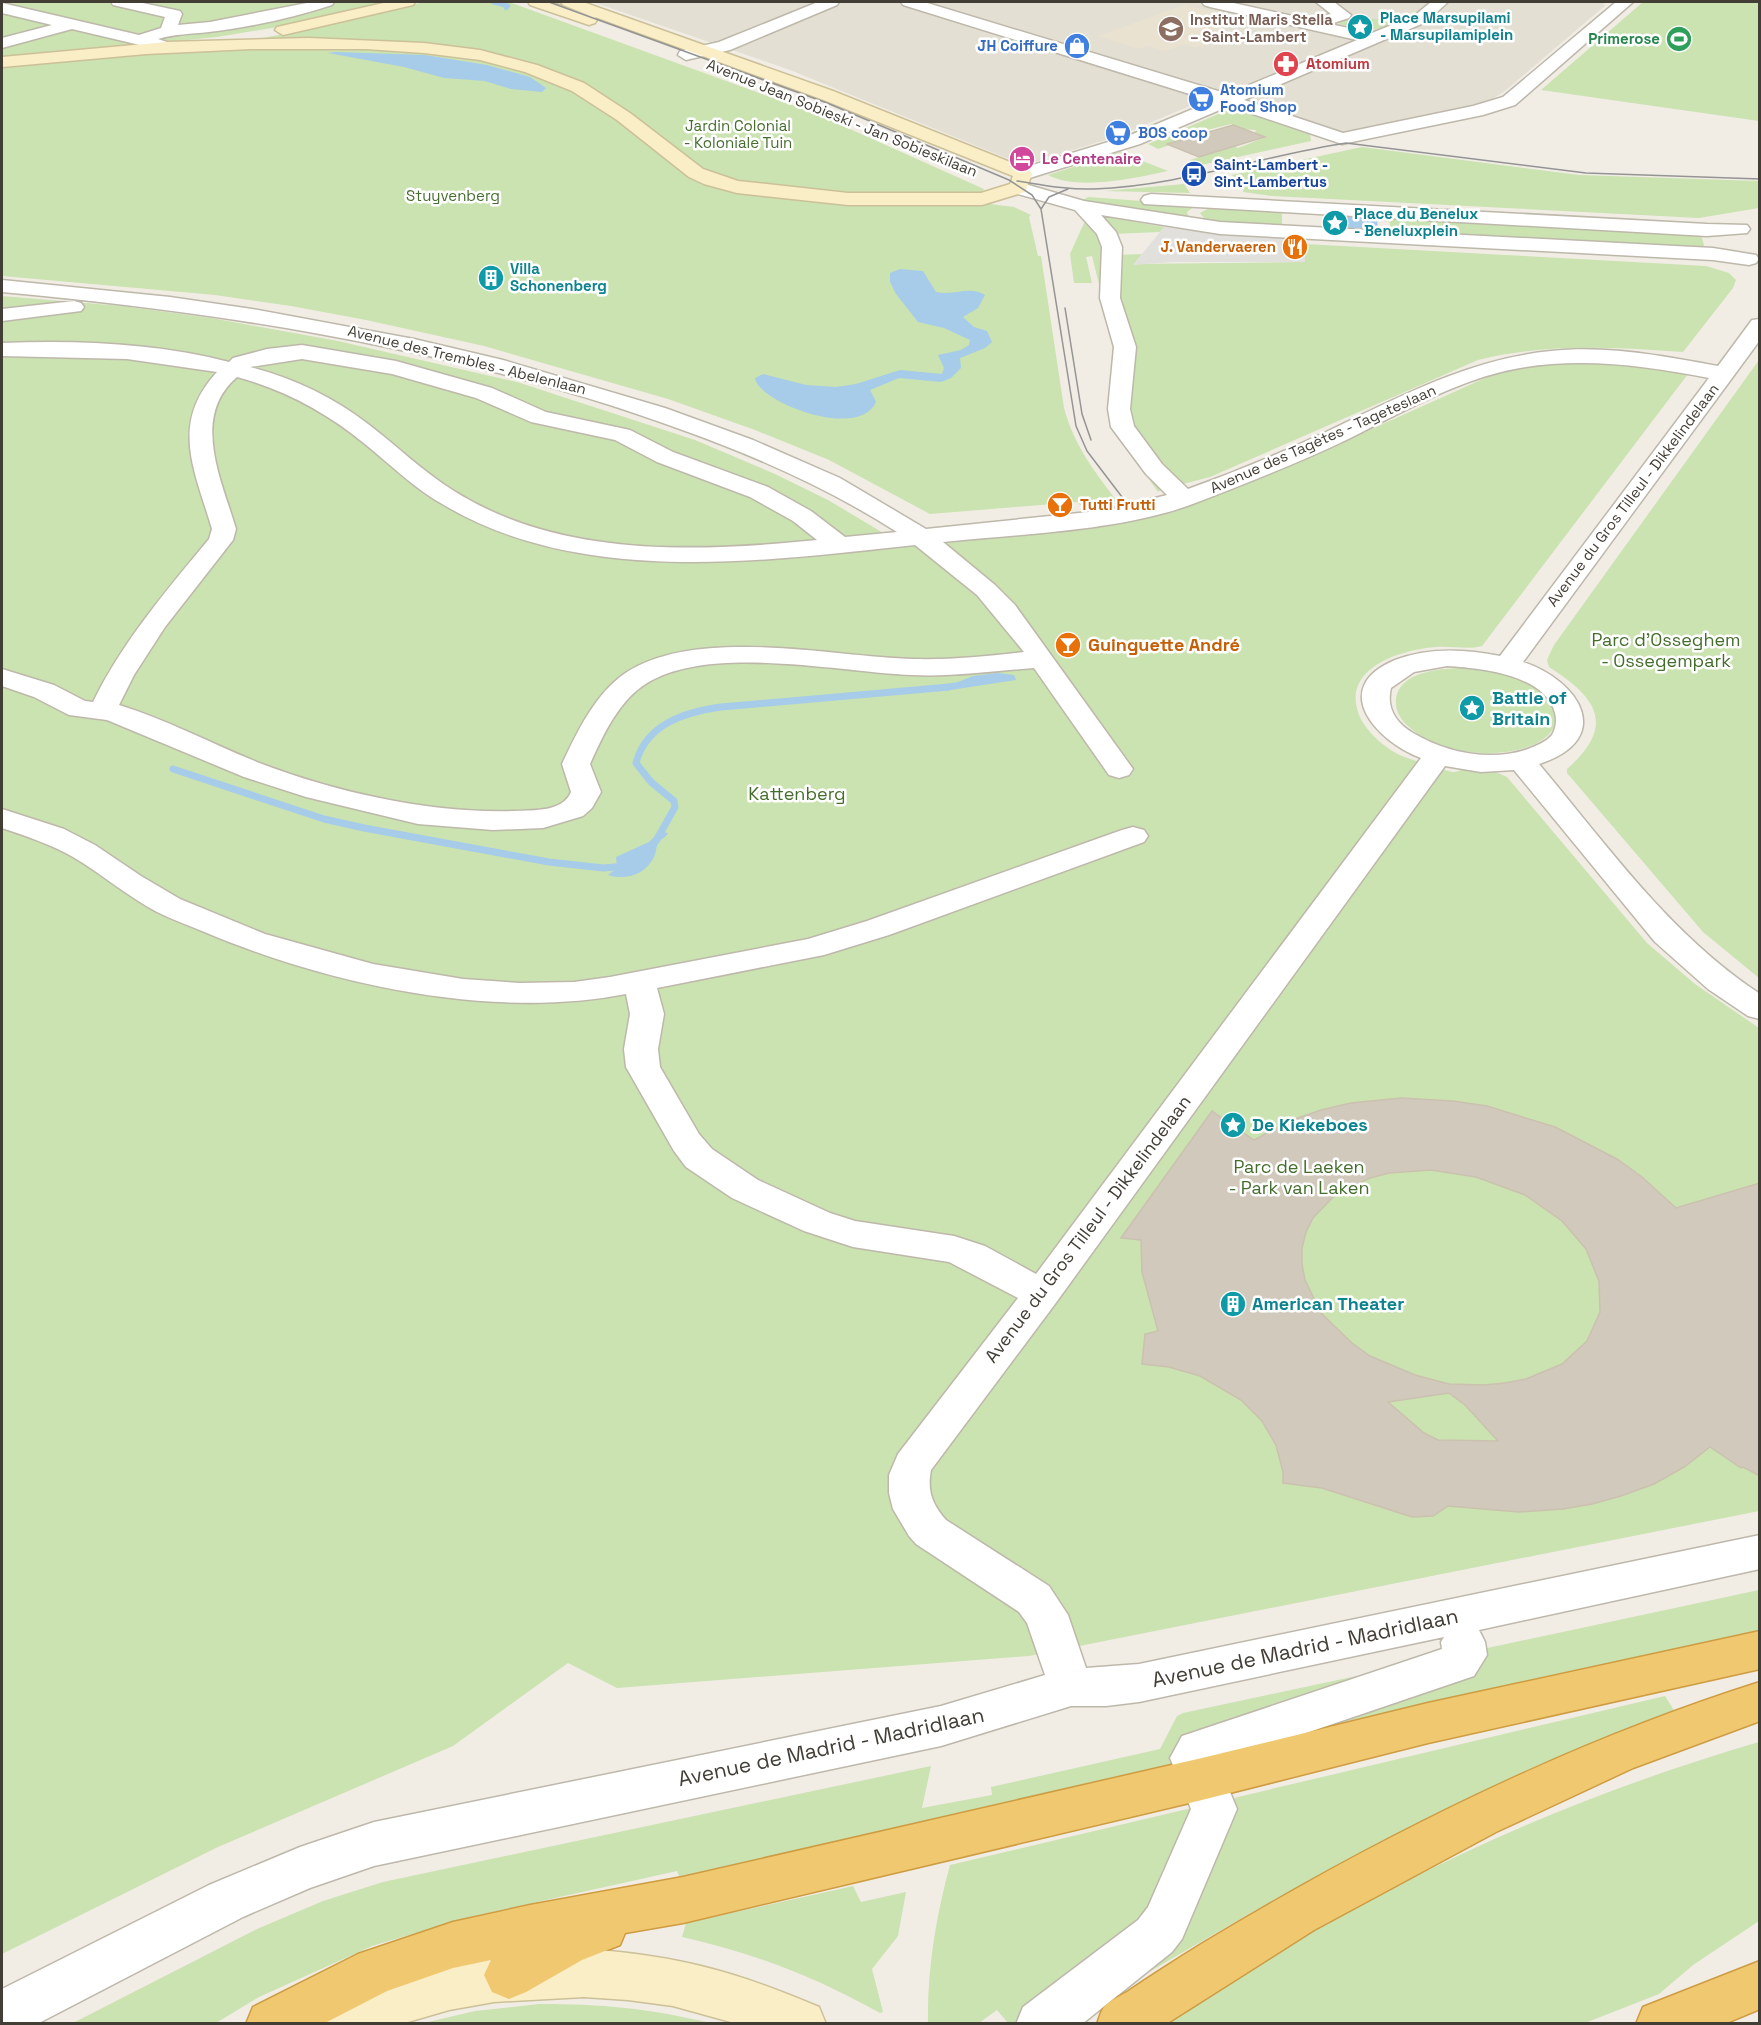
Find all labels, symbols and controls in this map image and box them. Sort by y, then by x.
place label: Place Marsupilami - Marsupilamiplein [1380,8,1513,44]
place label: Institut Maris Stella – Saint-Lambert [1190,10,1333,46]
place icon: Place Marsupilami - Marsupilamiplein [1345,12,1375,42]
school or university icon: Institut Maris Stella – Saint-Lambert [1156,14,1186,44]
sports icon: Primerose [1664,24,1694,54]
place label: Primerose [1588,29,1660,48]
shop icon: JH Coiffure [1062,31,1092,61]
place label: JH Coiffure [977,36,1058,55]
pharmacy icon: Atomium [1271,49,1301,79]
street label: Avenue Jean Sobieski - Jan Sobieskilaan [704,54,980,181]
place label: Atomium [1306,54,1370,73]
place label: Atomium Food Shop [1220,80,1297,116]
supermarket icon: Atomium Food Shop [1186,84,1216,114]
park label: Jardin Colonial - Koloniale Tuin [684,116,792,152]
supermarket icon: BOS coop [1103,118,1133,148]
place label: BOS coop [1138,123,1208,142]
hotel icon: Le Centenaire [1007,144,1037,174]
place label: Le Centenaire [1042,149,1142,168]
place label: Saint-Lambert - Sint-Lambertus [1214,155,1328,191]
bus stop icon: Saint-Lambert - Sint-Lambertus [1179,159,1209,189]
park label: Stuyvenberg [406,186,500,205]
place label: Place du Benelux - Beneluxplein [1354,204,1478,240]
place icon: Place du Benelux - Beneluxplein [1320,208,1350,238]
restaurant icon: J. Vandervaeren [1280,232,1310,262]
place label: J. Vandervaeren [1160,237,1276,256]
place label: Villa Schonenberg [510,259,607,295]
building icon: Villa Schonenberg [476,263,506,293]
street label: Avenue des Trembles - Abelenlaan [346,321,588,398]
street label: Avenue des Tagètes - Tageteslaan [1207,380,1439,497]
street label: Avenue du Gros Tilleul - Dikkelindelaan [1543,380,1723,610]
bar icon: Tutti Frutti [1045,490,1075,520]
place label: Tutti Frutti [1080,495,1155,514]
park label: Parc d'Osseghem - Ossegempark [1591,628,1741,672]
bar icon: Guinguette André [1053,630,1083,660]
place label: Guinguette André [1088,633,1240,656]
place label: Battle of Britain [1492,686,1567,730]
place icon: Battle of Britain [1457,693,1487,723]
park label: Kattenberg [748,782,846,805]
street label: Avenue du Gros Tilleul - Dikkelindelaan [979,1090,1196,1367]
place icon: De Kiekeboes [1218,1110,1248,1140]
place label: De Kiekeboes [1252,1113,1368,1136]
park label: Parc de Laeken - Park van Laken [1229,1155,1369,1199]
building icon: American Theater [1218,1289,1248,1319]
place label: American Theater [1252,1292,1404,1315]
street label: Avenue de Madrid - Madridlaan [1149,1602,1460,1693]
street label: Avenue de Madrid - Madridlaan [675,1701,986,1792]

